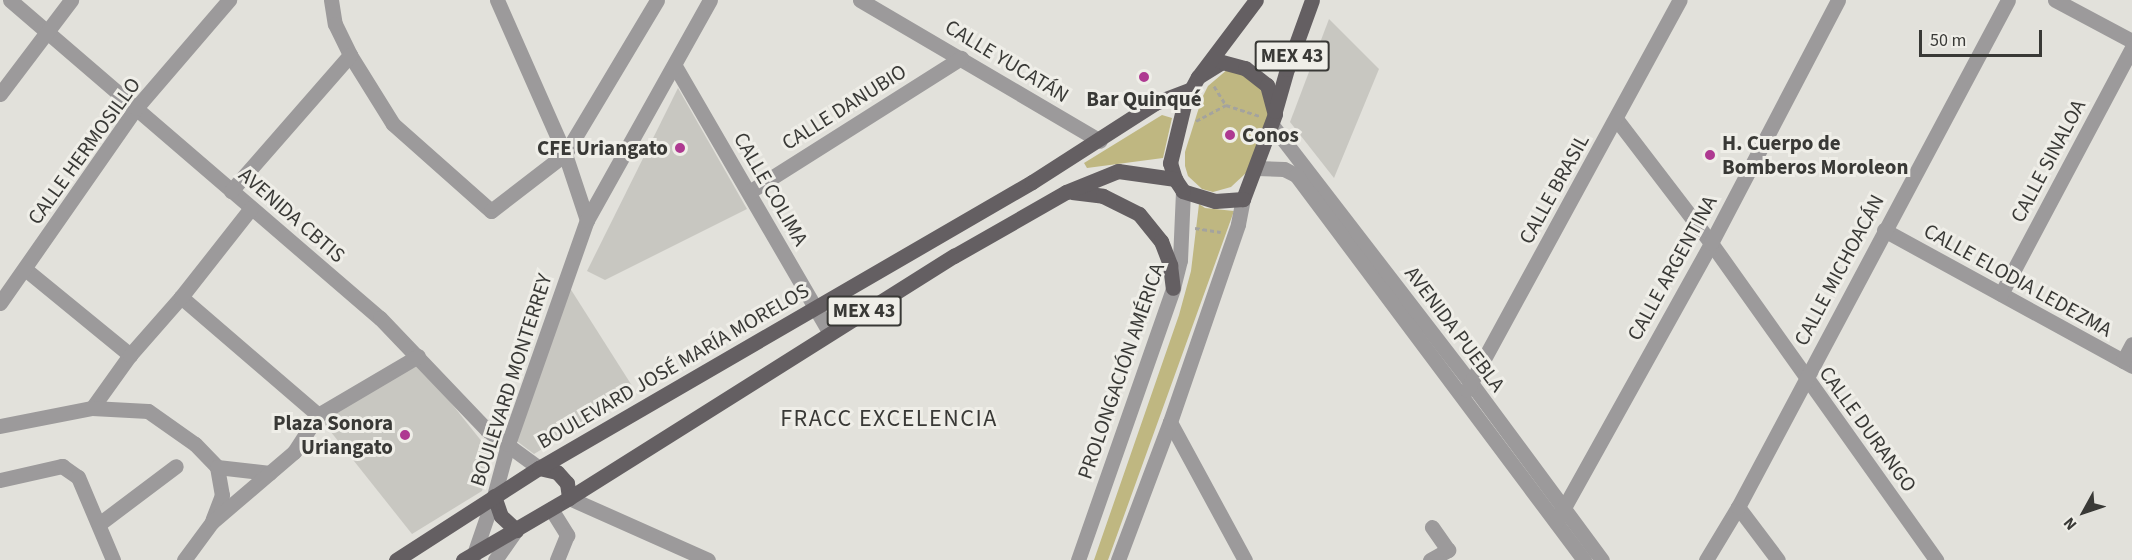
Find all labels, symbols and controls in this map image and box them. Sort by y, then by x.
street label: CALLE YUCATÁN [940,14,1074,108]
scale bar [1922,18,2045,56]
text: 50 m [1930,28,1966,53]
road number: MEX 43 [1254,39,1330,73]
street label: CALLE DANUBIO [777,59,911,155]
marker: Bar Quinqué [1137,70,1151,84]
street label: CALLE HERMOSILLO [22,73,146,229]
place label: Bar Quinqué [1086,86,1202,112]
street label: CALLE SINALOA [2005,95,2091,227]
place label: Conos [1242,122,1299,148]
street label: CALLE COLIMA [728,128,814,250]
marker: Conos [1223,128,1237,142]
street label: CALLE BRASIL [1513,130,1595,248]
place label: H. Cuerpo de Bomberos Moroleon [1722,130,1908,180]
place label: CFE Uriangato [537,135,668,161]
marker: CFE Uriangato [673,141,687,155]
marker: H. Cuerpo de Bomberos Moroleon [1703,148,1717,162]
street label: AVENIDA CBTIS [234,162,350,268]
street label: CALLE MICHOACÁN [1789,190,1889,350]
street label: CALLE ARGENTINA [1622,191,1722,345]
street label: CALLE ELODIA LEDEZMA [1920,218,2116,342]
street label: PROLONGACIÓN AMÉRICA [1072,260,1170,482]
street label: AVENIDA PUEBLA [1400,261,1510,397]
street label: BOULEVARD MONTERREY [465,270,557,490]
street label: BOULEVARD JOSÉ MARÍA MORELOS [533,278,813,454]
road number: MEX 43 [826,294,902,328]
street label: CALLE DURANGO [1814,361,1922,497]
district label: FRACC EXCELENCIA [780,405,998,433]
place label: Plaza Sonora Uriangato [273,410,393,460]
marker: Plaza Sonora Uriangato [398,428,412,442]
north arrow [2054,482,2114,542]
text: N [2058,512,2082,535]

